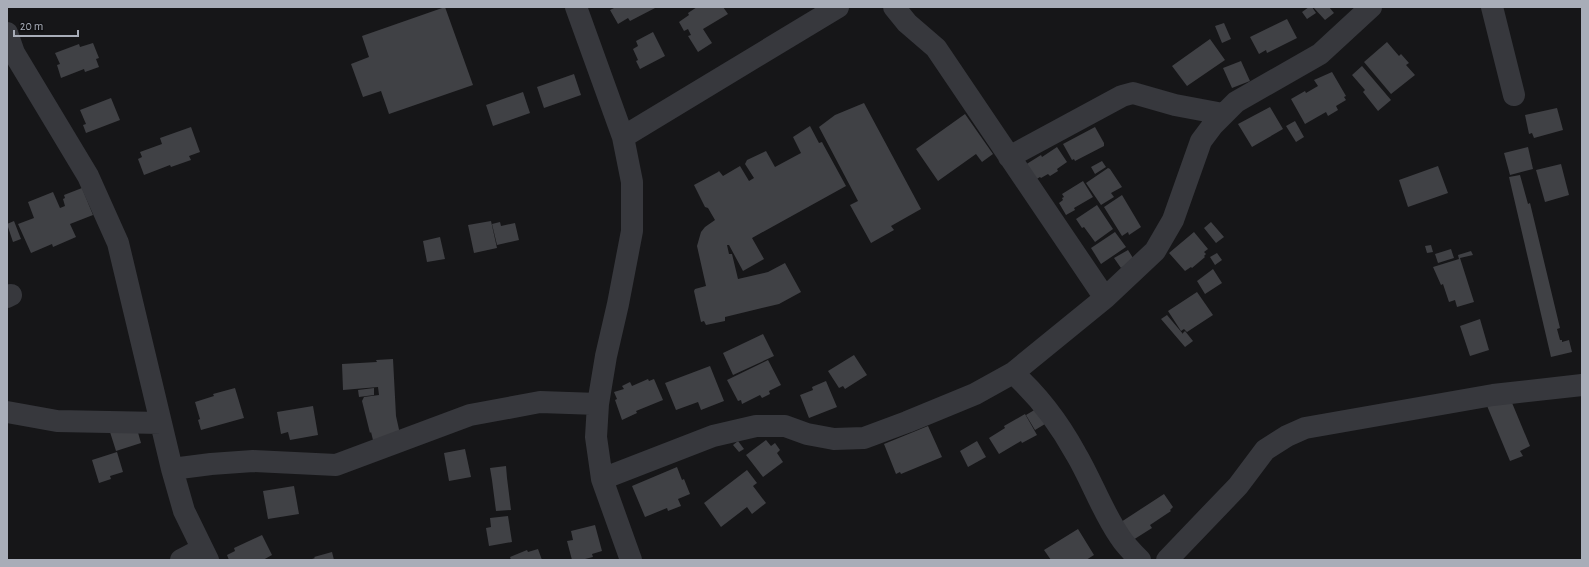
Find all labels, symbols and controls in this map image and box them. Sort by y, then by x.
scale bar [14,12,78,38]
text: 20 m [20,20,43,32]

